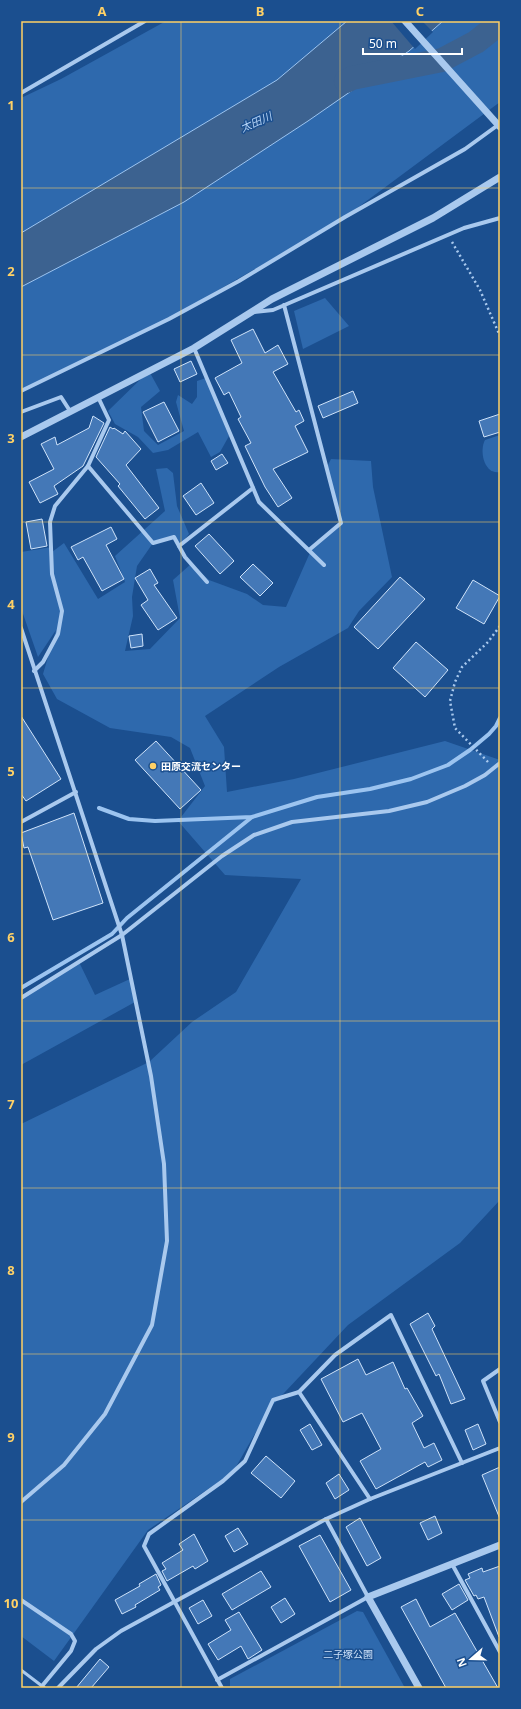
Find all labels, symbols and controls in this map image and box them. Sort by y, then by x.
text: A [98,2,107,20]
text: B [256,2,264,20]
text: C [416,2,424,20]
scale bar [363,30,462,56]
text: 50 m [369,35,397,52]
text: 1 [7,96,15,114]
water label: 太田川 [238,108,275,135]
text: 2 [7,262,15,280]
text: 3 [7,429,15,447]
text: 4 [7,595,15,613]
place label: 田原交流センター [161,759,241,773]
marker: 田原交流センター [148,761,158,771]
text: 5 [7,762,15,780]
text: 6 [7,928,15,946]
text: 7 [7,1095,15,1113]
text: 8 [7,1261,15,1279]
text: 9 [7,1428,15,1446]
text: 10 [4,1594,18,1612]
north arrow [451,1639,491,1679]
park label: 二子塚公園 [323,1647,373,1661]
text: N [453,1656,470,1669]

